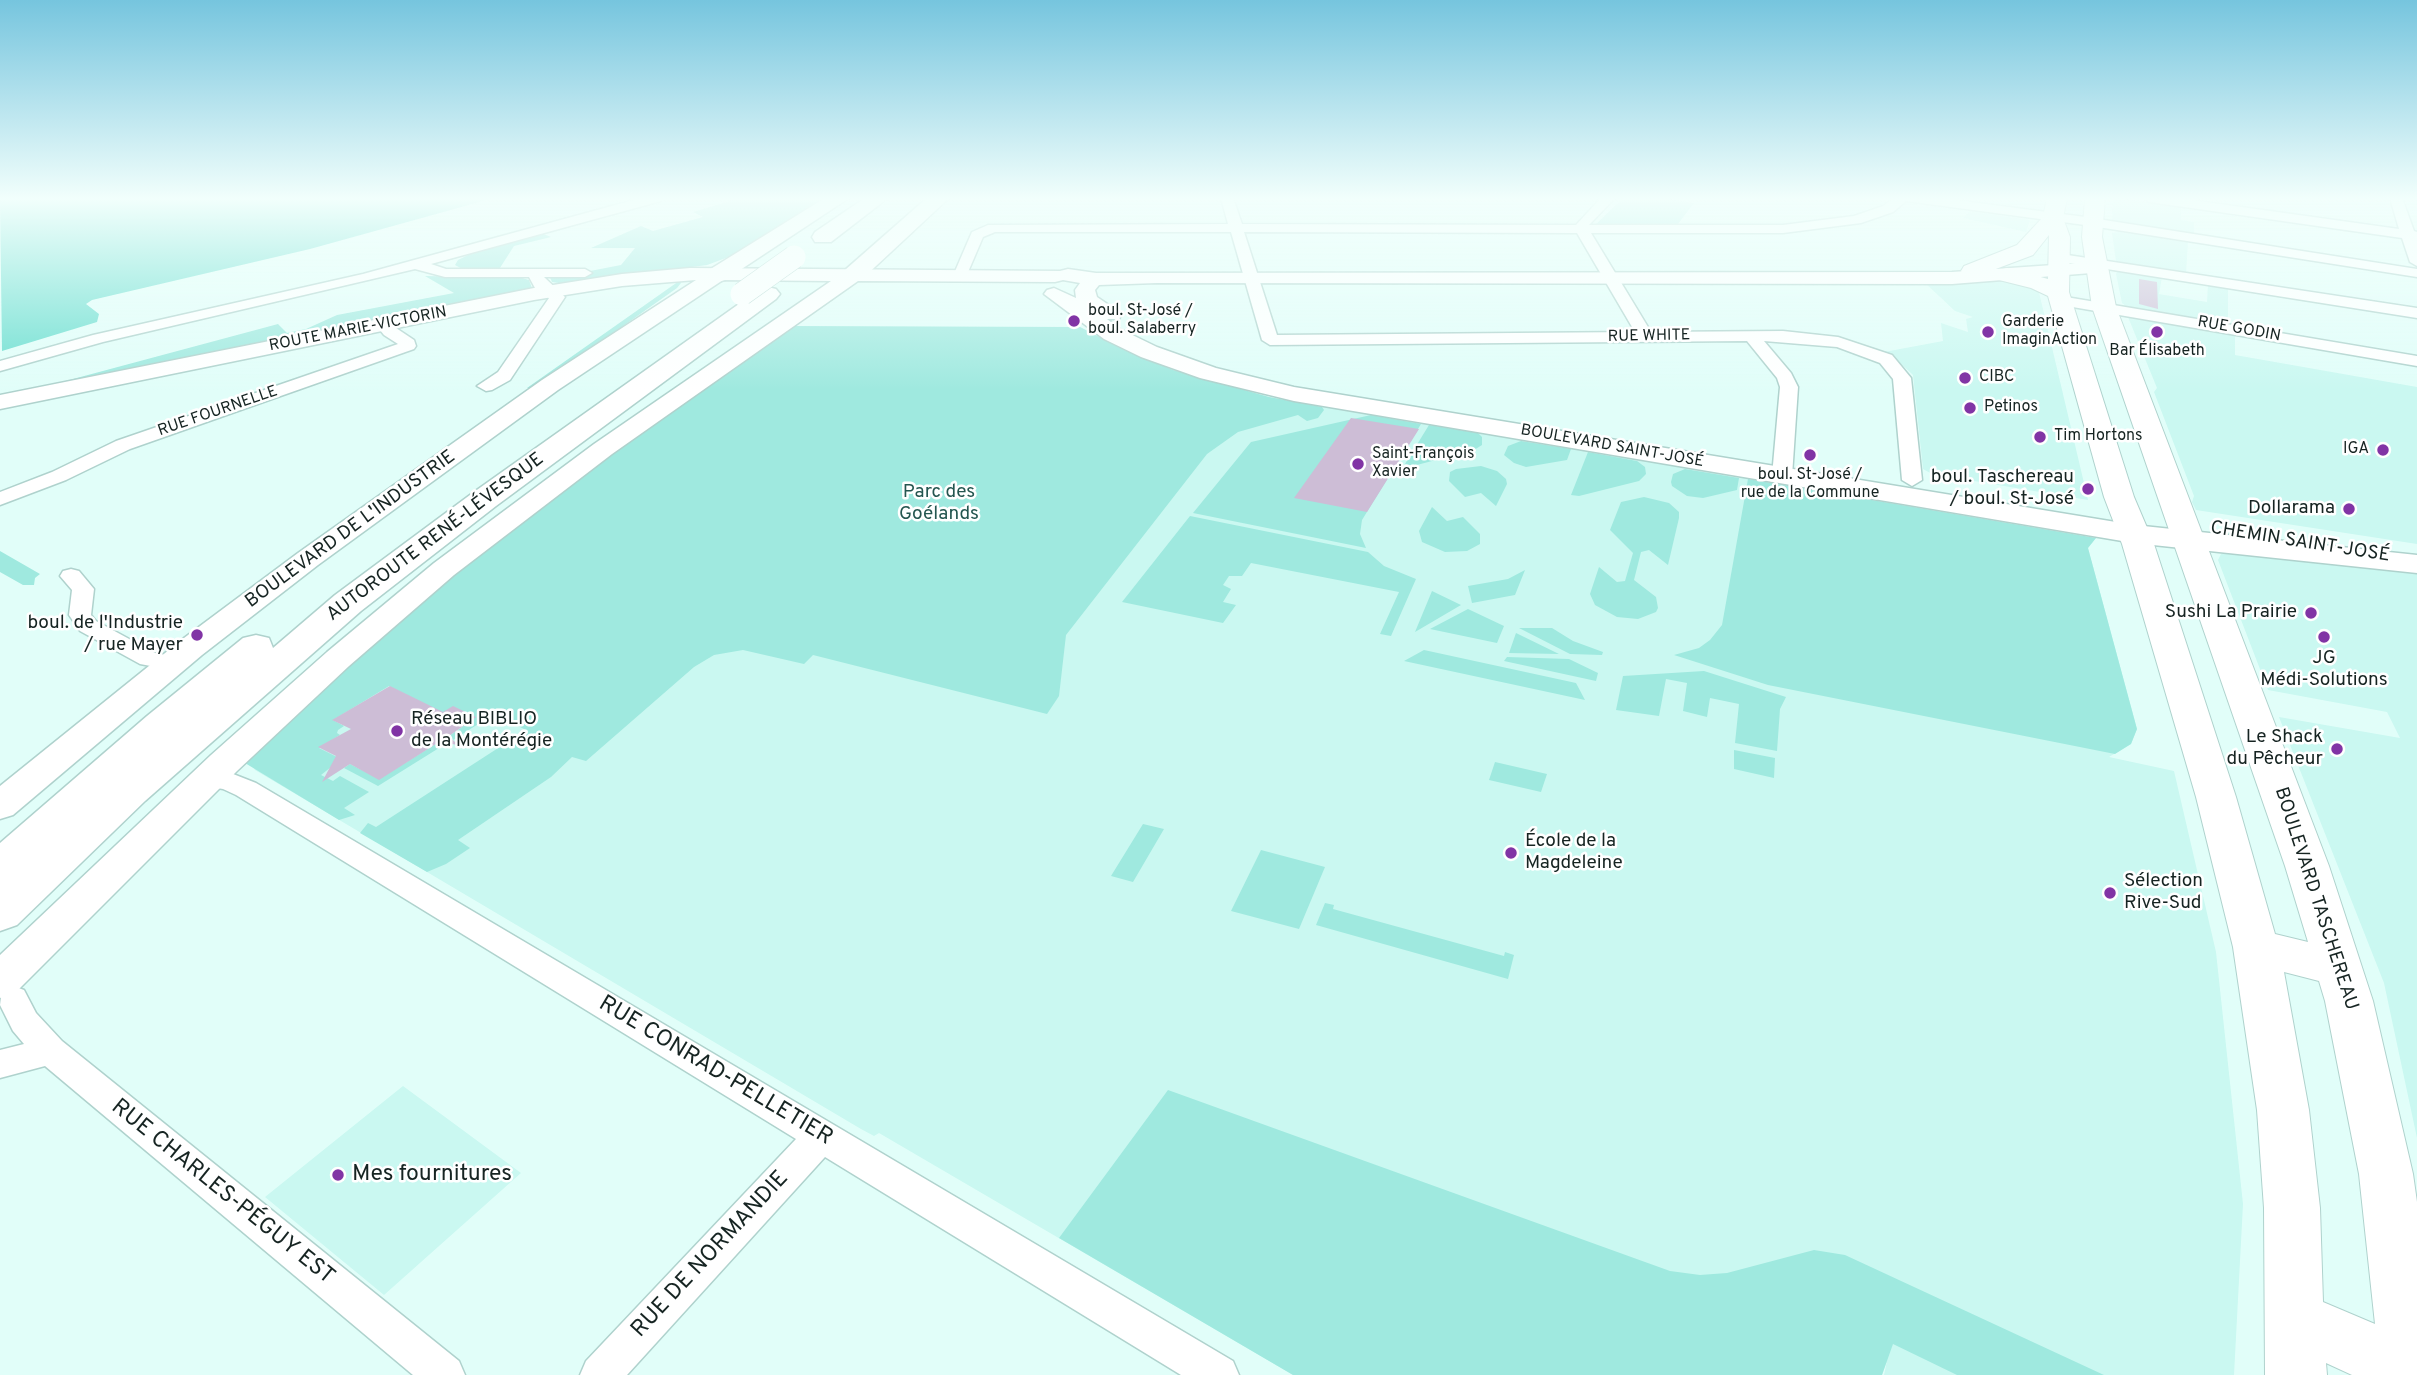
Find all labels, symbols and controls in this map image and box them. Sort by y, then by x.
place label: boul. St-José / boul. Salaberry [1088,302,1196,340]
street label: ROUTE MARIE-VICTORIN [267,303,449,357]
marker: boul. St-José / boul. Salaberry [1066,313,1082,329]
place label: Garderie ImaginAction [2002,313,2097,351]
street label: RUE GODIN [2196,313,2282,347]
marker: Garderie ImaginAction [1980,324,1996,340]
marker: Bar Élisabeth [2149,324,2165,340]
street label: RUE WHITE [1608,327,1690,347]
place label: Bar Élisabeth [2109,342,2205,362]
place label: CIBC [1979,368,2014,388]
marker: CIBC [1957,370,1973,386]
street label: RUE FOURNELLE [156,383,280,441]
place label: Petinos [1984,398,2038,418]
marker: Petinos [1962,400,1978,416]
street label: BOULEVARD SAINT-JOSÉ [1519,421,1705,473]
place label: Tim Hortons [2054,427,2142,447]
marker: Tim Hortons [2032,429,2048,445]
place label: IGA [2343,440,2369,460]
marker: IGA [2375,442,2391,458]
place label: Saint-François Xavier [1372,445,1475,483]
street label: BOULEVARD DE L'INDUSTRIE [242,446,460,614]
marker: boul. St-José / rue de la Commune [1802,447,1818,463]
street label: AUTOROUTE RENÉ-LÉVESQUE [323,449,549,627]
marker: Saint-François Xavier [1350,456,1366,472]
place label: boul. St-José / rue de la Commune [1741,466,1879,504]
place label: boul. Taschereau / boul. St-José [1931,467,2074,511]
marker: boul. Taschereau / boul. St-José [2080,481,2096,497]
park label: Parc des Goélands [899,482,979,526]
place label: Dollarama [2248,498,2335,520]
marker: Dollarama [2341,501,2357,517]
street label: CHEMIN SAINT-JOSÉ [2209,518,2391,568]
place label: Sushi La Prairie [2165,602,2297,624]
marker: Sushi La Prairie [2303,605,2319,621]
place label: boul. de l'Industrie / rue Mayer [27,613,183,657]
marker: boul. de l'Industrie / rue Mayer [189,627,205,643]
marker: JG Médi-Solutions [2316,629,2332,645]
place label: JG Médi-Solutions [2260,648,2388,692]
place label: Réseau BIBLIO de la Montérégie [411,709,552,753]
marker: Réseau BIBLIO de la Montérégie [389,723,405,739]
place label: Le Shack du Pêcheur [2227,727,2323,771]
marker: Le Shack du Pêcheur [2329,741,2345,757]
street label: BOULEVARD TASCHEREAU [2268,785,2362,1013]
place label: École de la Magdeleine [1525,831,1623,875]
marker: École de la Magdeleine [1503,845,1519,861]
place label: Sélection Rive-Sud [2124,871,2203,915]
marker: Sélection Rive-Sud [2102,885,2118,901]
street label: RUE CONRAD-PELLETIER [593,991,837,1153]
street label: RUE CHARLES-PÉGUY EST [105,1094,339,1292]
place label: Mes fournitures [352,1161,512,1189]
street label: RUE DE NORMANDIE [627,1166,795,1344]
marker: Mes fournitures [330,1167,346,1183]

